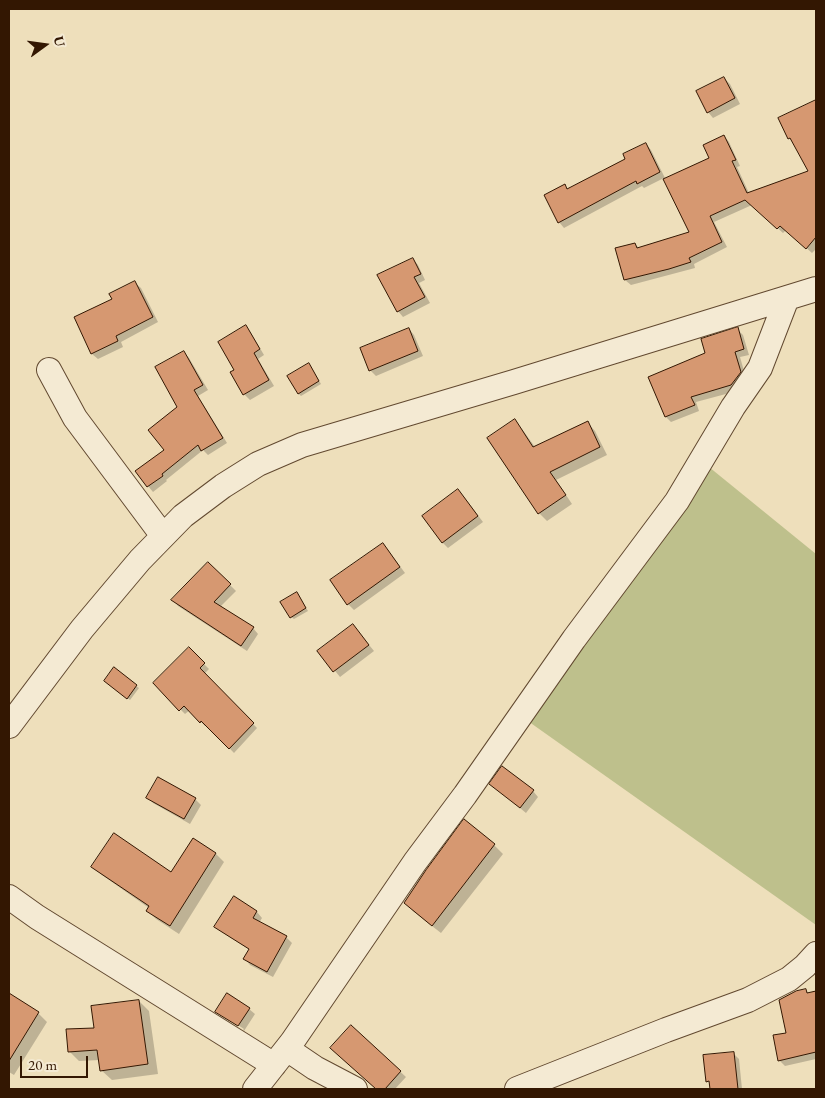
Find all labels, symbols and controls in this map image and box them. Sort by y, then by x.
north arrow [20,20,70,70]
text: U [50,34,70,49]
scale bar [22,1046,90,1078]
text: 20 m [28,1055,57,1074]

